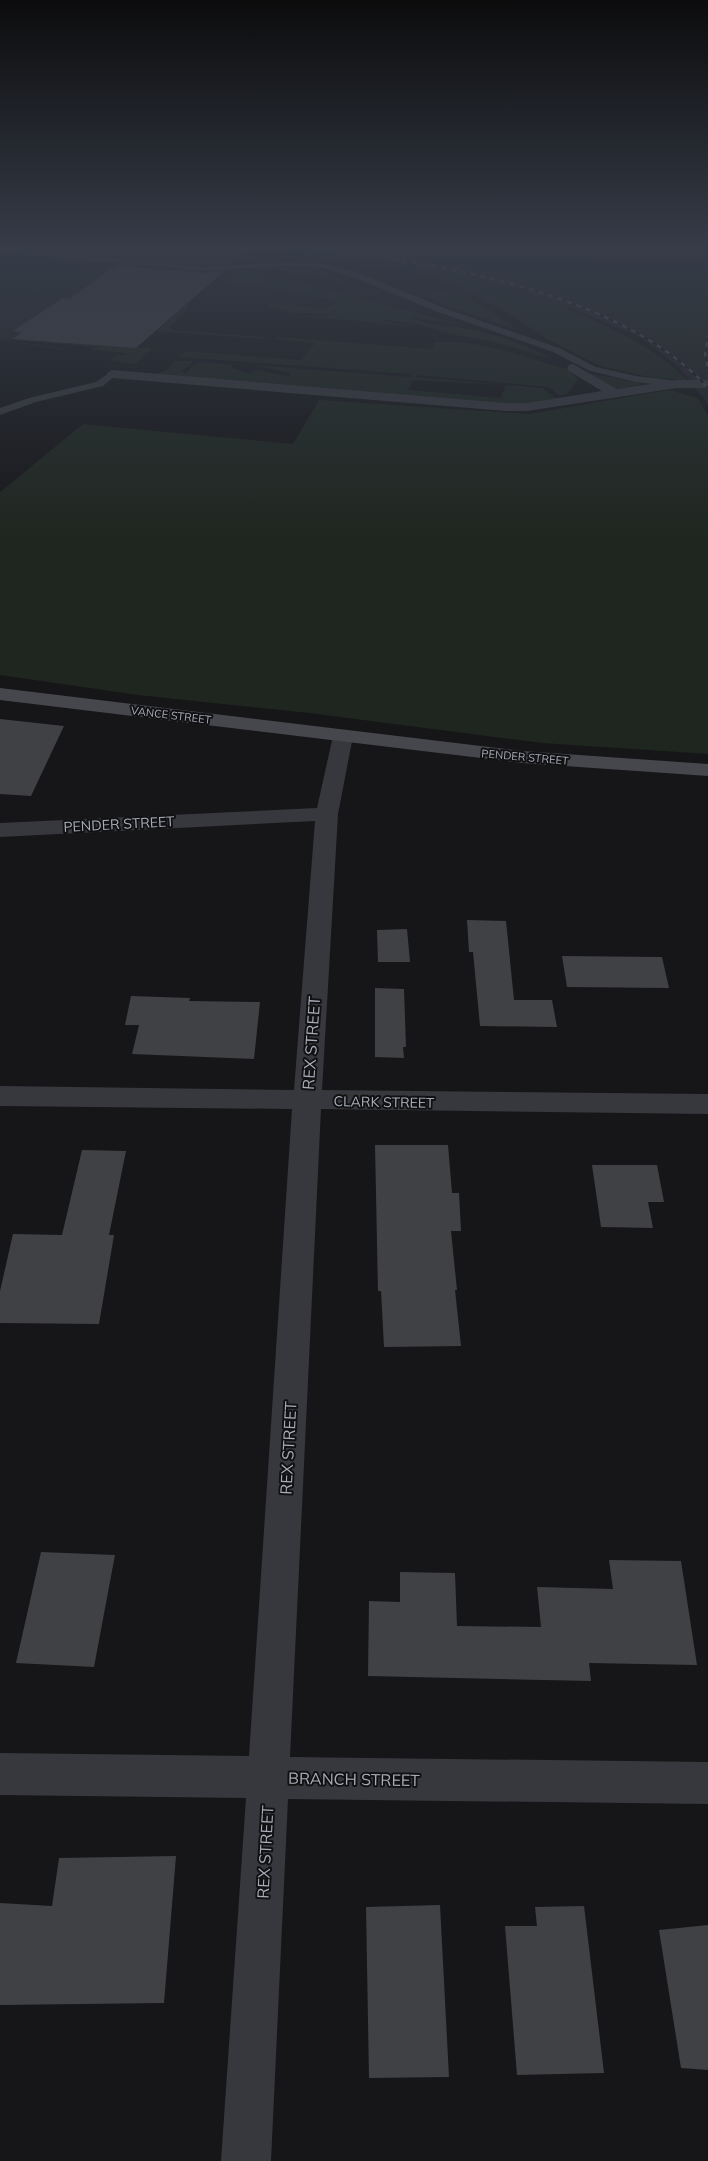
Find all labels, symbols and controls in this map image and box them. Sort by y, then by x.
street label: VANCE STREET [130,703,212,727]
street label: PENDER STREET [481,746,569,768]
street label: PENDER STREET [63,812,176,836]
street label: REX STREET [298,995,324,1090]
street label: CLARK STREET [333,1092,435,1112]
street label: REX STREET [276,1400,300,1495]
street label: BRANCH STREET [288,1768,420,1790]
street label: REX STREET [253,1804,277,1899]

